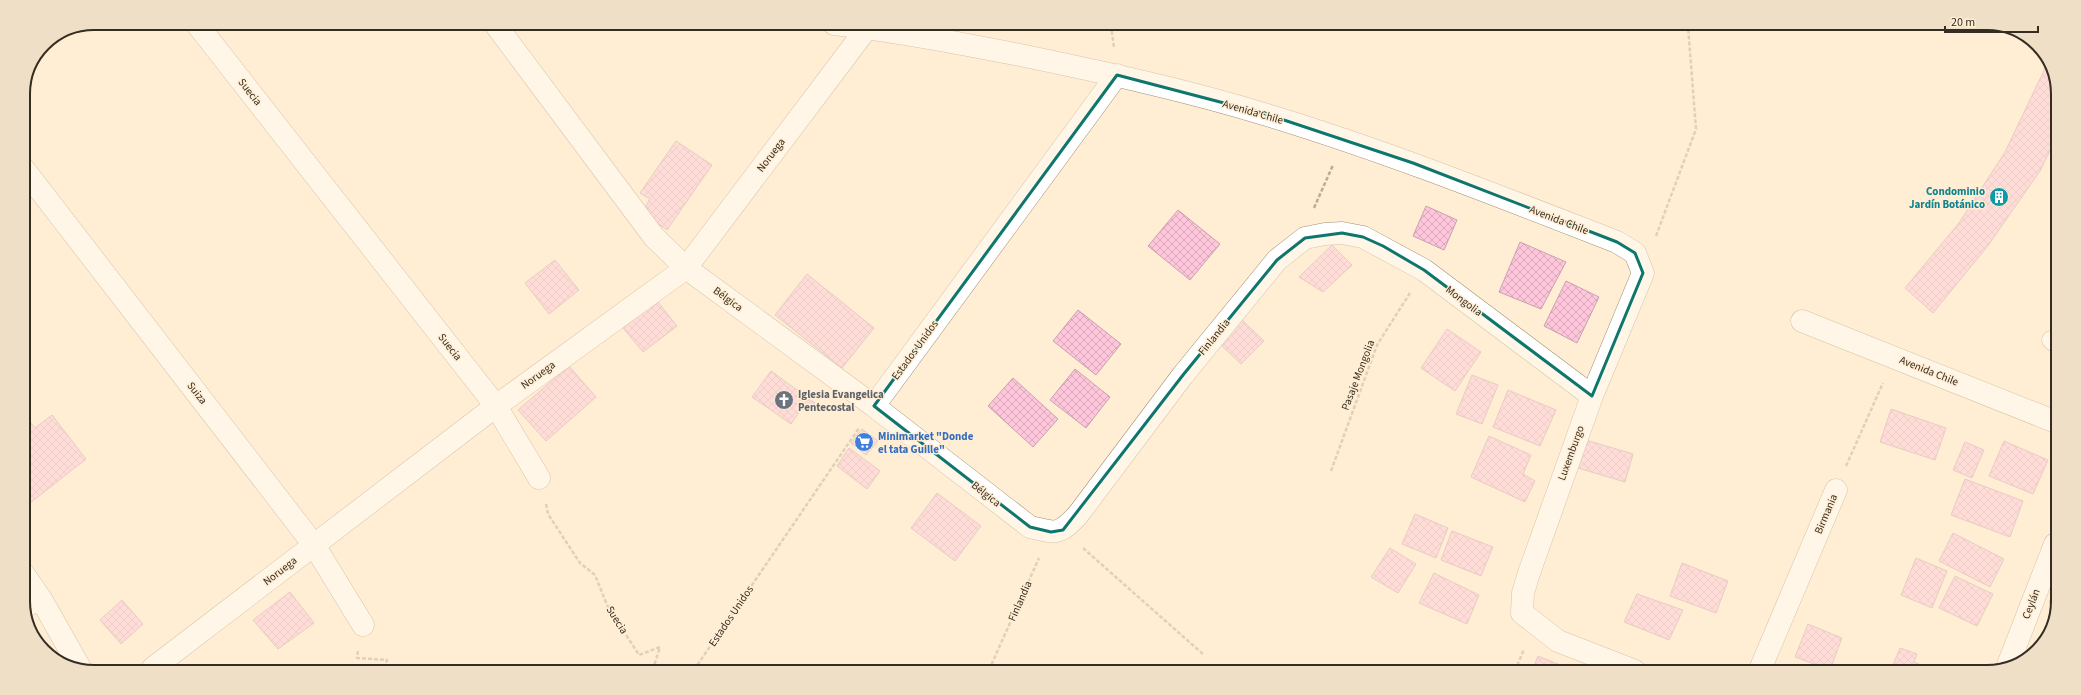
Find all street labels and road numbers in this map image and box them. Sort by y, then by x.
street label: Suecia [235,75,265,109]
street label: Avenida Chile [1221,96,1286,128]
street label: Noruega [753,135,789,175]
street label: Avenida Chile [1527,202,1591,238]
street label: Mongolia [1443,282,1485,320]
street label: Bélgica [710,283,746,315]
street label: Finlandia [1195,316,1233,358]
street label: Estados Unidos [888,317,942,383]
street label: Suecia [435,330,465,364]
street label: Pasaje Mongolia [1338,338,1378,412]
street label: Avenida Chile [1897,352,1961,390]
street label: Noruega [518,357,558,393]
street label: Suiza [184,379,210,407]
street label: Luxemburgo [1554,423,1588,483]
street label: Bélgica [968,478,1004,510]
street label: Birmania [1811,492,1841,536]
street label: Noruega [260,553,300,589]
street label: Finlandia [1004,578,1036,624]
street label: Estados Unidos [705,582,757,649]
street label: Ceylán [2018,587,2044,621]
street label: Suecia [603,603,631,637]

